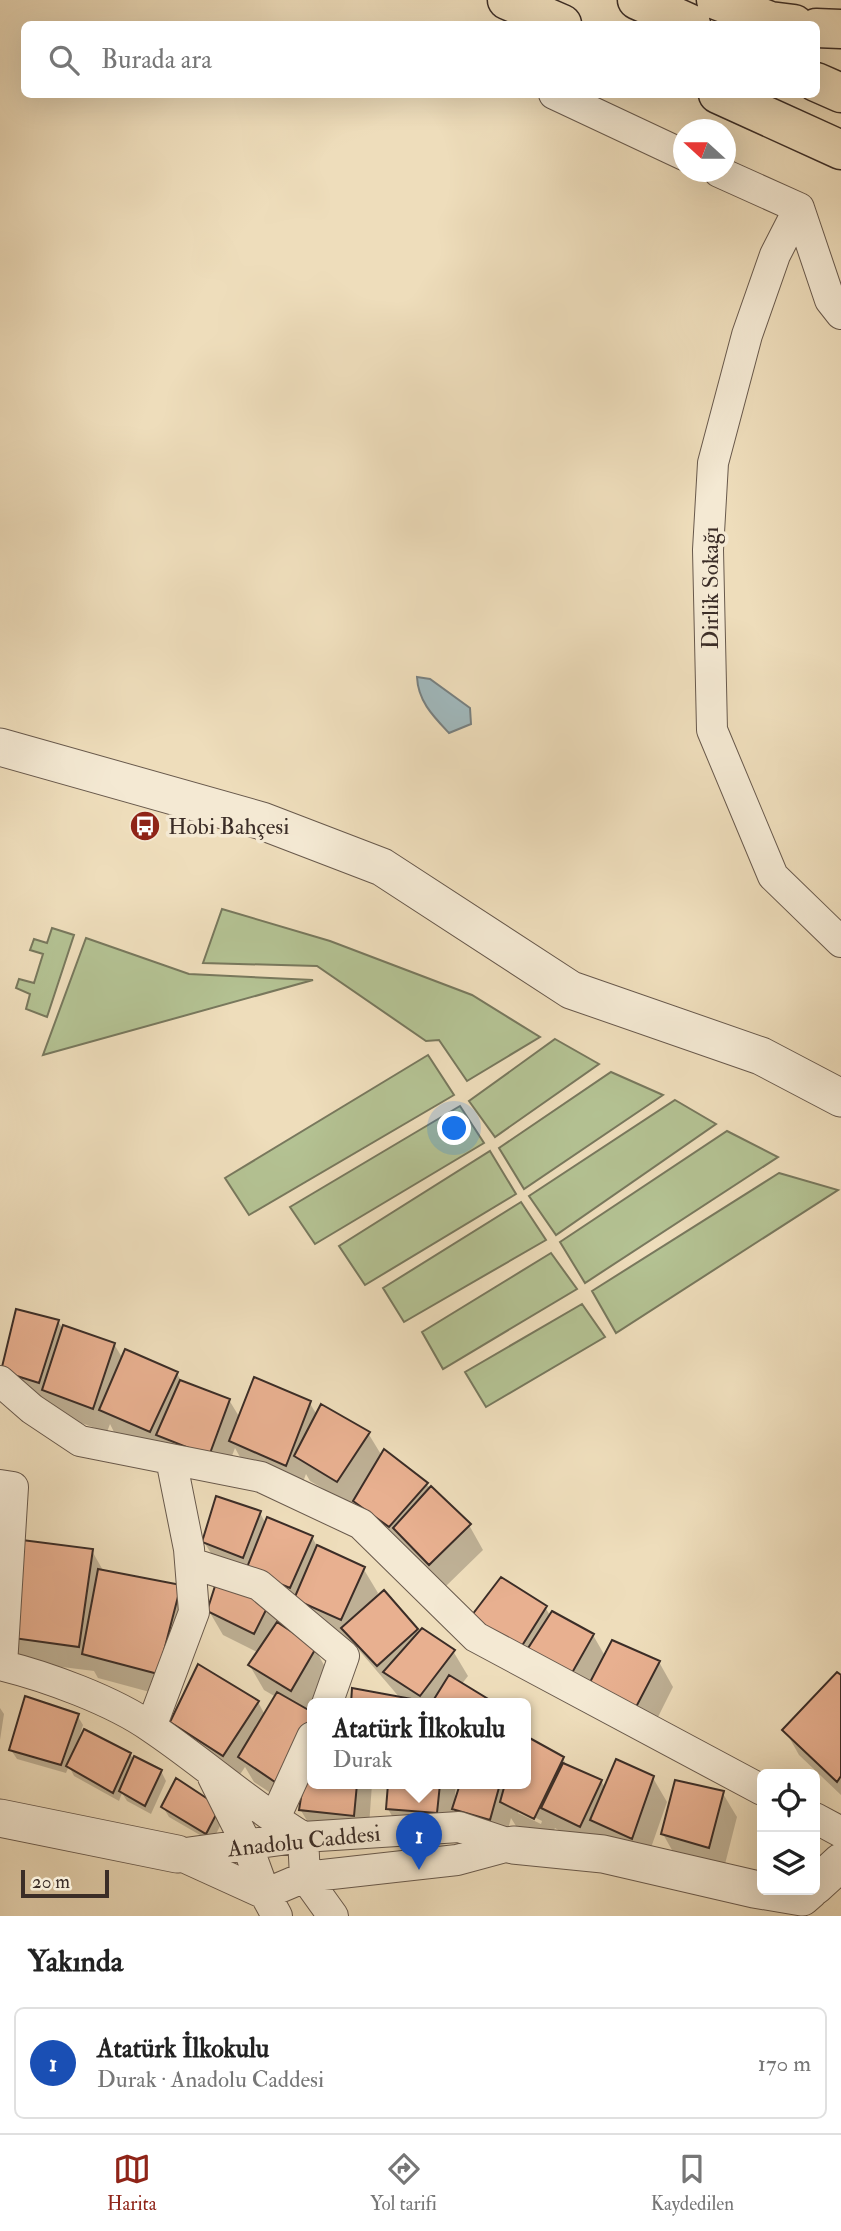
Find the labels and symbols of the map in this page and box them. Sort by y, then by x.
north arrow [673,119,736,182]
street label: Dirlik Sokağı [696,527,725,649]
bus stop icon: Hobi Bahçesi [128,809,162,843]
place label: Hobi Bahçesi [168,812,289,841]
your location [437,1111,471,1145]
pin: 1 [396,1812,442,1870]
street label: Anadolu Caddesi [225,1819,382,1864]
scale bar [21,1867,108,1899]

